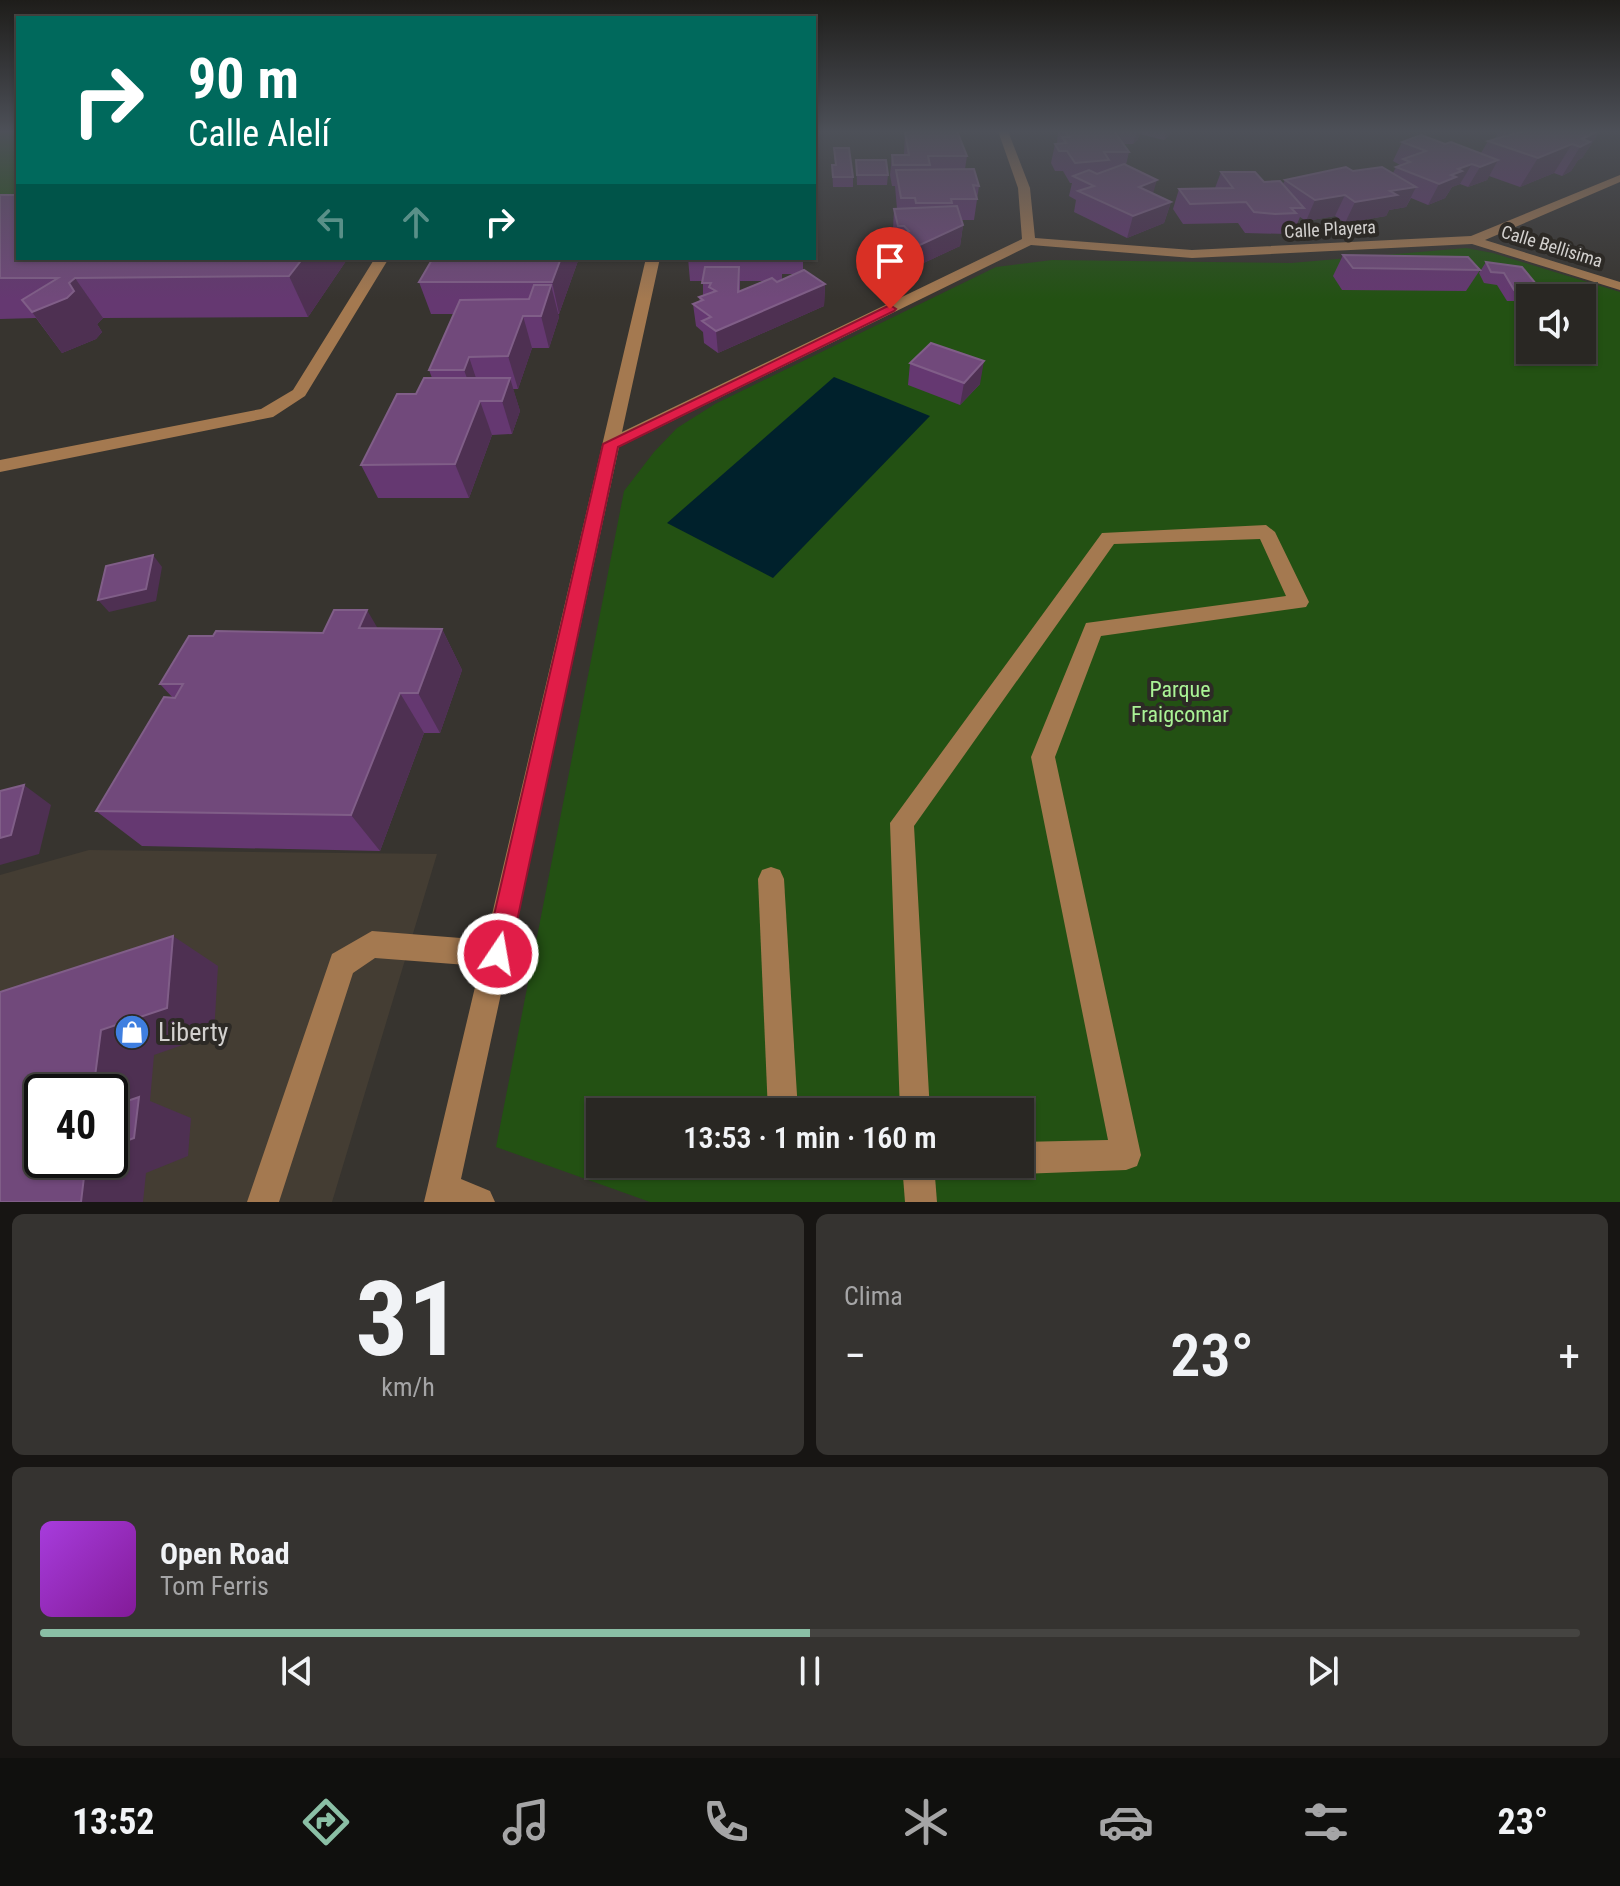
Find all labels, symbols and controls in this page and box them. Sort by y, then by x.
text: 90 m [188,46,299,112]
icon: right [56,48,160,152]
text: Calle Alelí [188,113,330,155]
icon: left [310,200,354,244]
icon: ahead [394,200,438,244]
icon: right [478,200,522,244]
street label: Calle Playera [1284,216,1376,242]
street label: Calle Bellisima [1499,221,1605,271]
pin [856,227,924,309]
icon: arrive [868,239,912,283]
map controls [1516,284,1596,364]
button: sound [1516,284,1596,364]
park label: Parque Fraigcomar [1131,677,1229,727]
position arrow [456,912,540,996]
shop icon: Liberty [113,1013,151,1051]
place label: Liberty [158,1017,229,1047]
speed limit sign: 40 [24,1074,128,1178]
text: 13:53 · 1 min · 160 m [683,1120,937,1155]
text: 31 [355,1259,461,1380]
text: Clima [844,1281,903,1311]
text: 23° [1170,1320,1254,1391]
text: − [844,1330,866,1382]
text: + [1558,1330,1580,1382]
text: km/h [381,1372,435,1402]
text: Open Road [160,1536,290,1571]
text: Tom Ferris [160,1571,269,1601]
icon: previous [275,1649,319,1693]
icon: pause [788,1649,832,1693]
icon: next [1301,1649,1345,1693]
icon: directions [298,1794,354,1850]
icon: music [498,1794,554,1850]
icon: phone [698,1794,754,1850]
icon: climate [898,1794,954,1850]
icon: car [1098,1794,1154,1850]
icon: filters [1298,1794,1354,1850]
text: 13:52 [72,1801,155,1843]
text: 23° [1498,1801,1548,1843]

